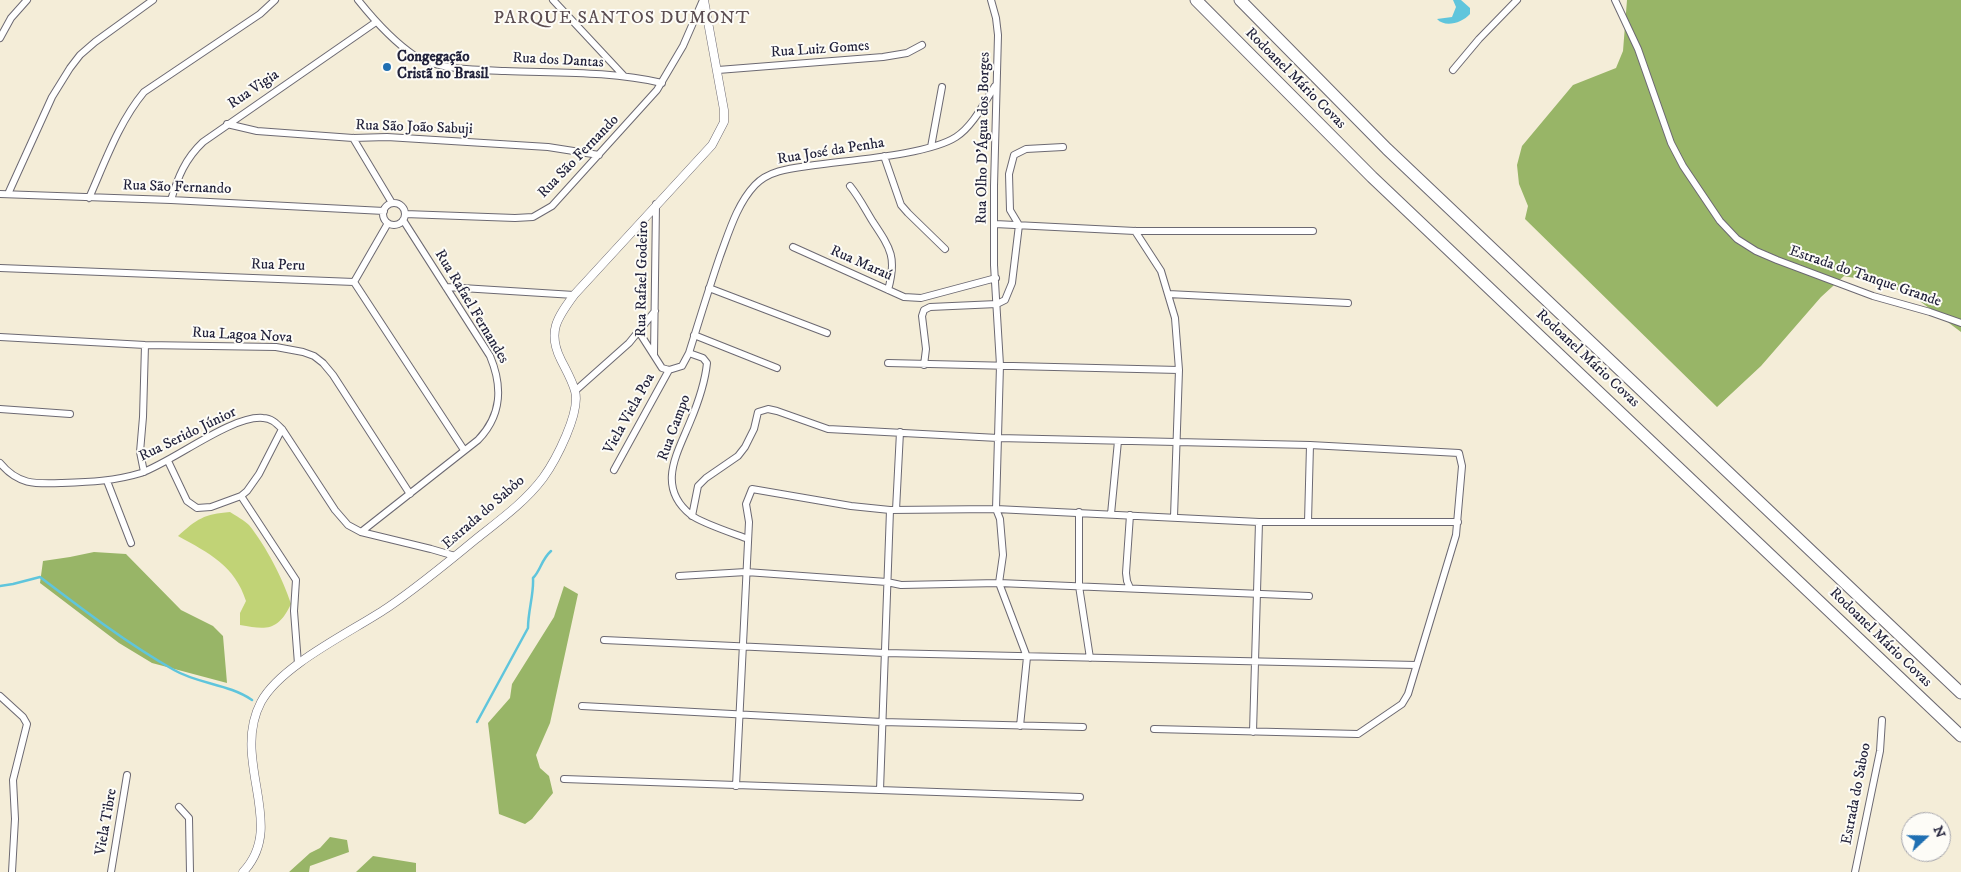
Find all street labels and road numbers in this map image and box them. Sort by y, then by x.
street label: Rodoanel Mário Covas [1241,25,1349,133]
street label: Rua Luiz Gomes [770,38,870,62]
street label: Rua dos Dantas [512,50,604,72]
street label: Rua Olho D'Água dos Borges [973,52,995,224]
street label: Rua Vigia [225,66,283,114]
street label: Rua São Fernando [535,112,623,202]
street label: Rua São João Sabuji [355,117,473,139]
street label: Rua José da Penha [776,135,886,169]
street label: Rua São Fernando [122,177,232,199]
street label: Rua Rafael Godeiro [633,221,653,337]
street label: Rua Maraú [827,242,895,286]
street label: Estrada do Tanque Grande [1787,243,1943,311]
street label: Rua Rafael Fernandes [430,247,512,367]
street label: Rua Peru [251,256,305,276]
street label: Rodoanel Mário Covas [1531,306,1643,412]
street label: Rua Lagoa Nova [191,324,293,348]
street label: Viela Viela Poa [601,371,659,457]
street label: Rua Campo [655,392,695,464]
street label: Rua Serido Júnior [137,404,239,466]
street label: Estrada do Sabôo [439,472,529,554]
street label: Rodoanel Mário Covas [1825,585,1935,691]
street label: Estrada do Saboo [1838,742,1876,846]
street label: Viela Tibre [92,787,122,857]

